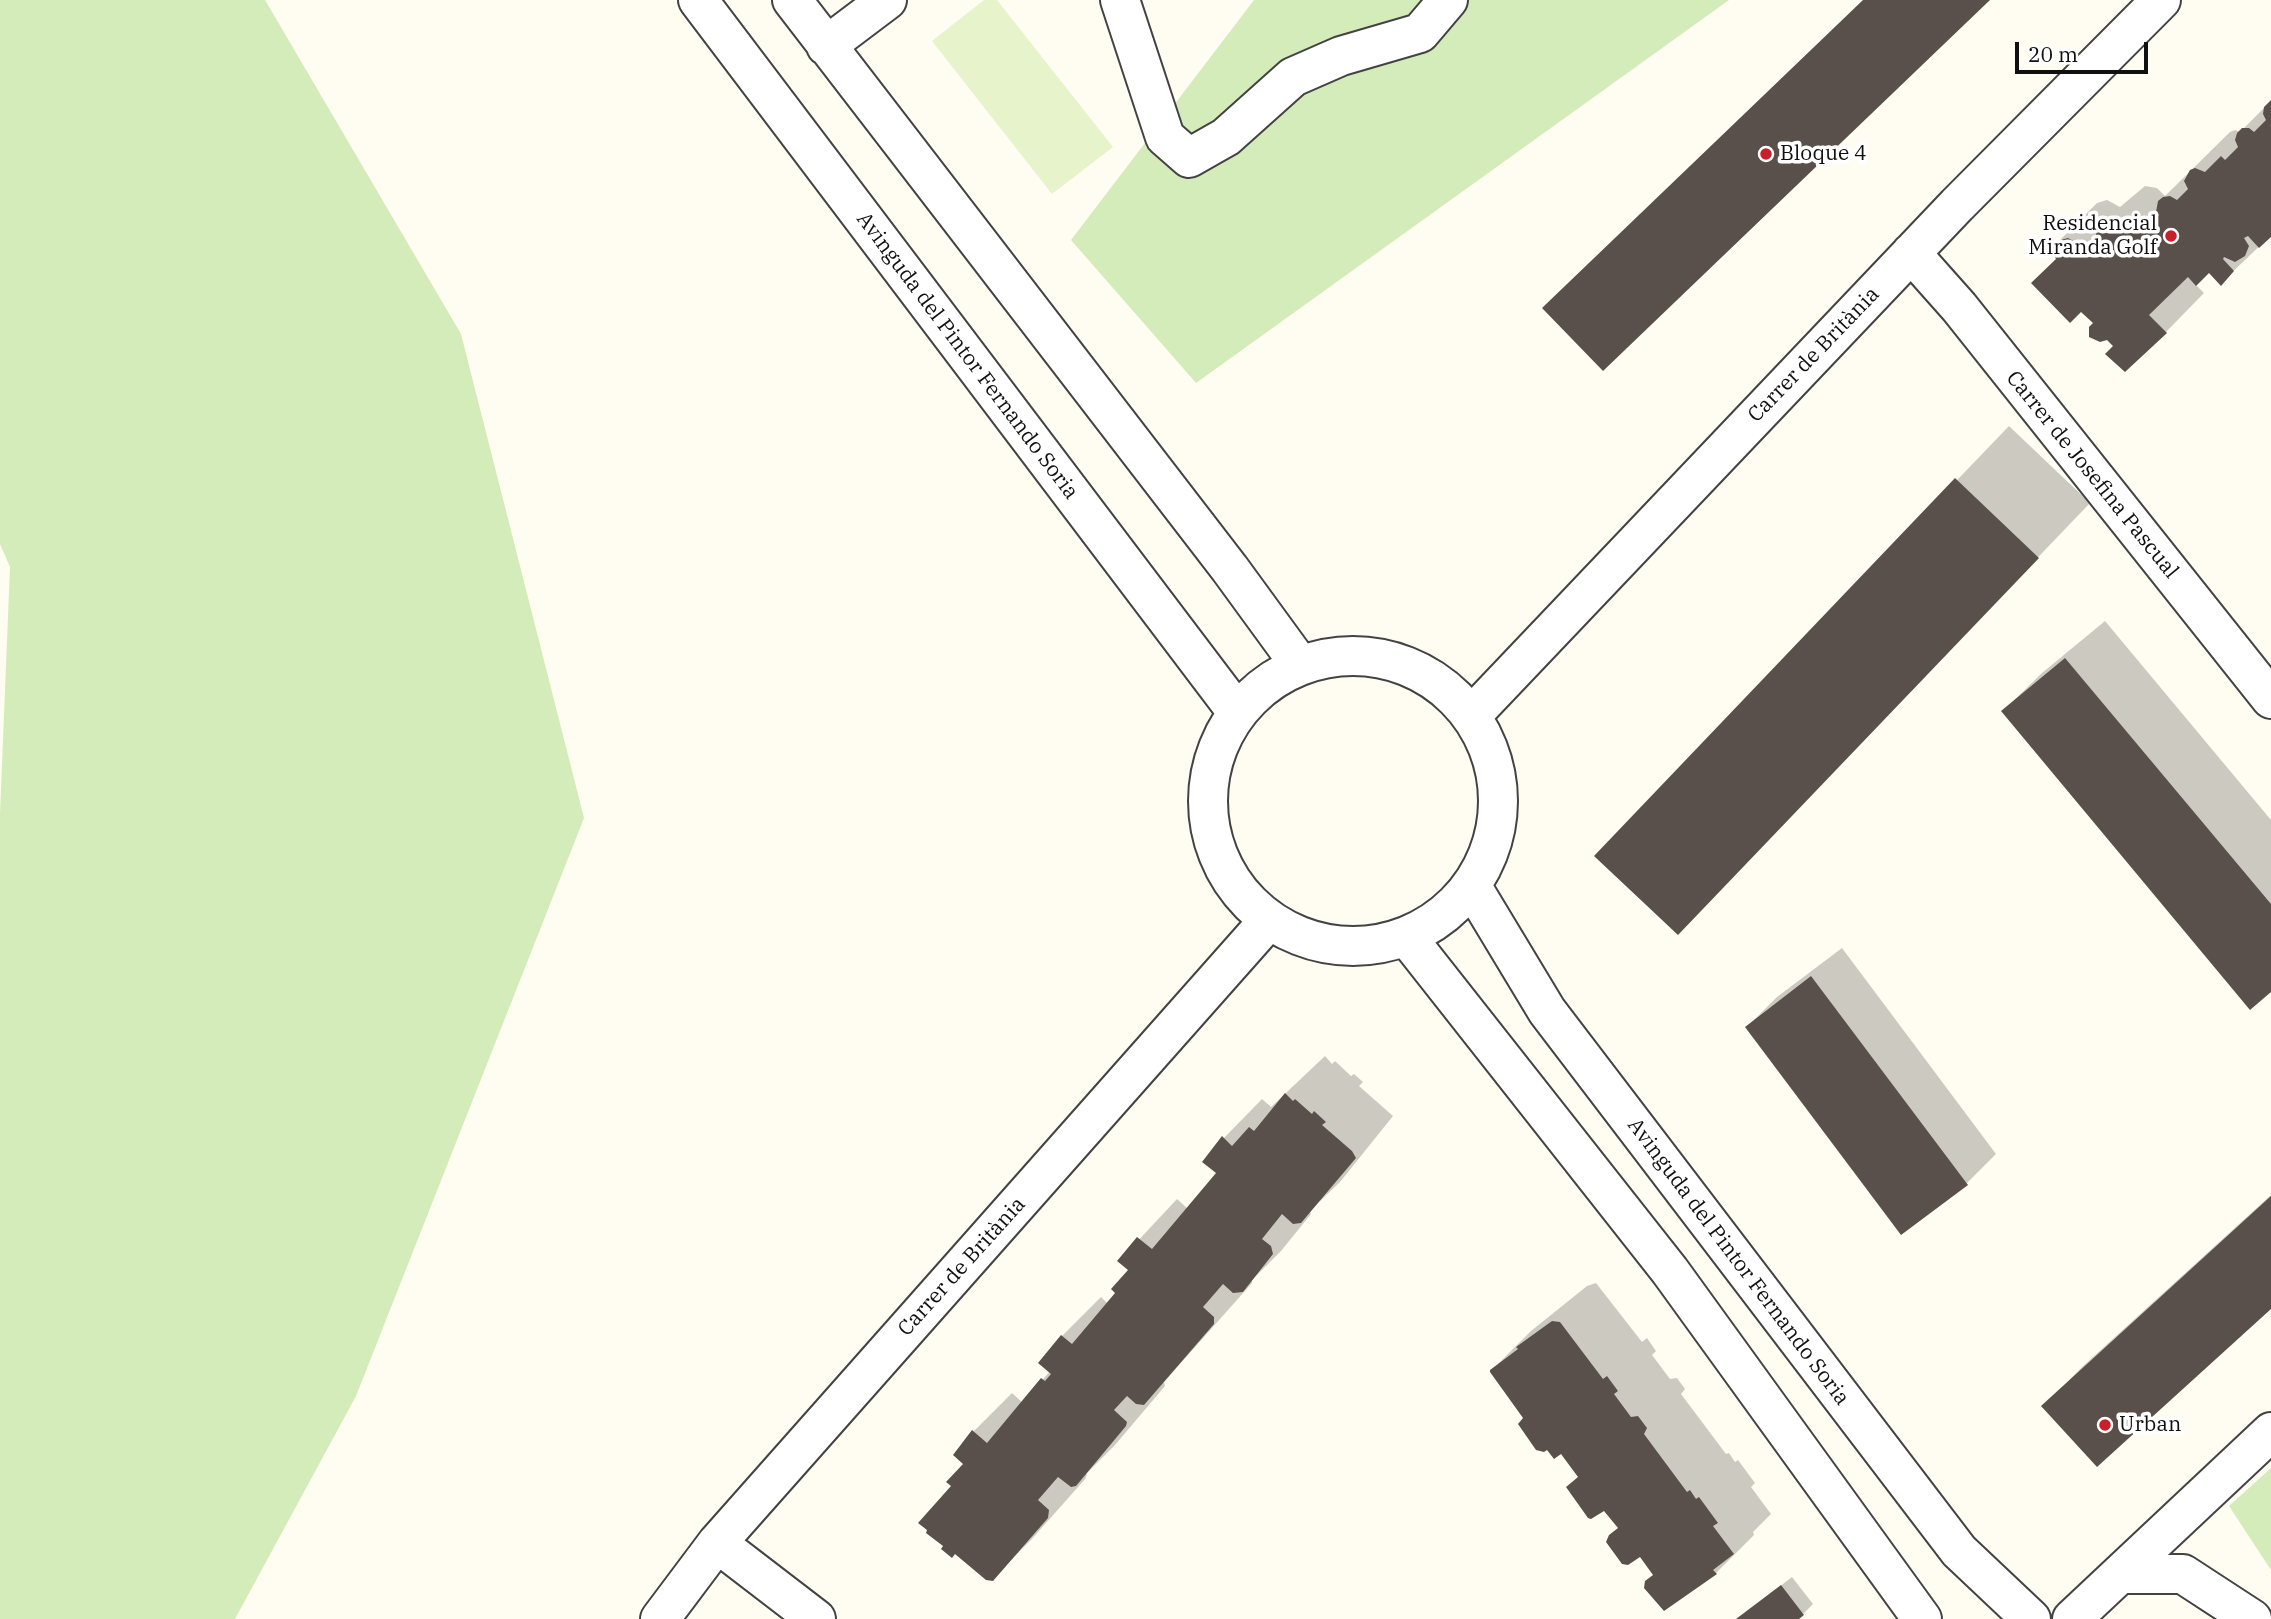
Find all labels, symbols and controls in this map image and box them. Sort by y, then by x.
scale bar [2019,28,2152,72]
text: 20 m [2028,40,2078,68]
place label: Bloque 4 [1780,141,1867,167]
marker: Bloque 4 [1758,146,1774,162]
street label: Avinguda del Pintor Fernando Soria [851,208,1083,504]
place label: Residencial Miranda Golf [2028,211,2157,261]
marker: Residencial Miranda Golf [2163,228,2179,244]
street label: Carrer de Britània [1743,282,1885,428]
street label: Carrer de Josefina Pascual [2000,366,2184,584]
street label: Avinguda del Pintor Fernando Soria [1622,1114,1854,1410]
street label: Carrer de Britània [893,1192,1031,1342]
place label: Urban [2119,1412,2181,1438]
marker: Urban [2097,1417,2113,1433]

